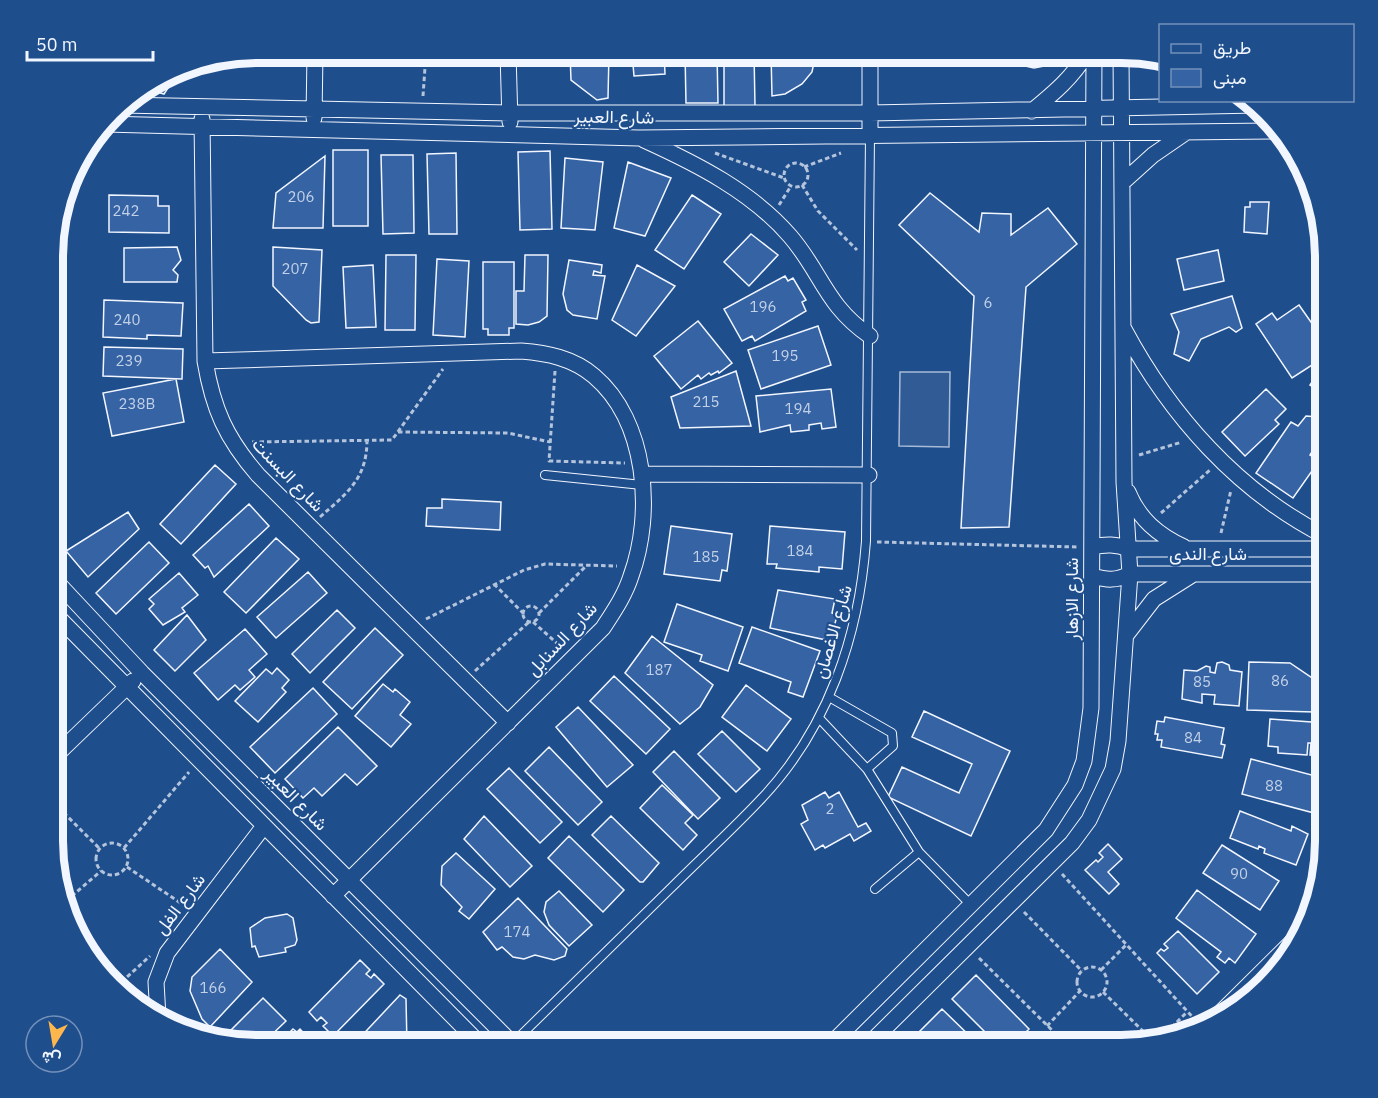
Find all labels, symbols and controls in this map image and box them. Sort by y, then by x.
scale bar [27,24,153,62]
legend [1159,24,1354,102]
text: 50 m [36,33,78,56]
text: طريق [1213,36,1251,59]
text: مبنى [1213,66,1247,89]
street label: شارع العبير [573,104,654,130]
house number: 206 [287,187,315,206]
house number: 242 [112,201,140,220]
house number: 207 [281,259,309,278]
house number: 6 [983,293,993,312]
house number: 196 [749,297,777,316]
house number: 240 [113,310,141,329]
house number: 195 [771,346,799,365]
house number: 239 [115,351,143,370]
house number: 215 [692,392,720,411]
house number: 238B [119,394,155,413]
house number: 194 [784,399,812,418]
street label: شارع البسنت [247,433,329,517]
house number: 184 [786,541,814,560]
street label: شارع الندى [1169,542,1247,566]
house number: 185 [692,547,720,566]
street label: شارع الازهار [1060,558,1084,642]
street label: شارع الاغصان [808,582,858,682]
street label: شارع السنابل [521,597,603,681]
house number: 187 [645,660,673,679]
house number: 86 [1271,671,1289,690]
house number: 85 [1193,672,1211,691]
house number: 84 [1184,728,1202,747]
street label: شارع العبير [258,761,333,836]
house number: 88 [1265,776,1283,795]
house number: 2 [825,799,835,818]
house number: 90 [1230,864,1248,883]
street label: شارع الفل [149,868,211,940]
house number: 174 [503,922,531,941]
house number: 166 [199,978,227,997]
north arrow [24,1014,84,1074]
text: ش [40,1047,62,1070]

